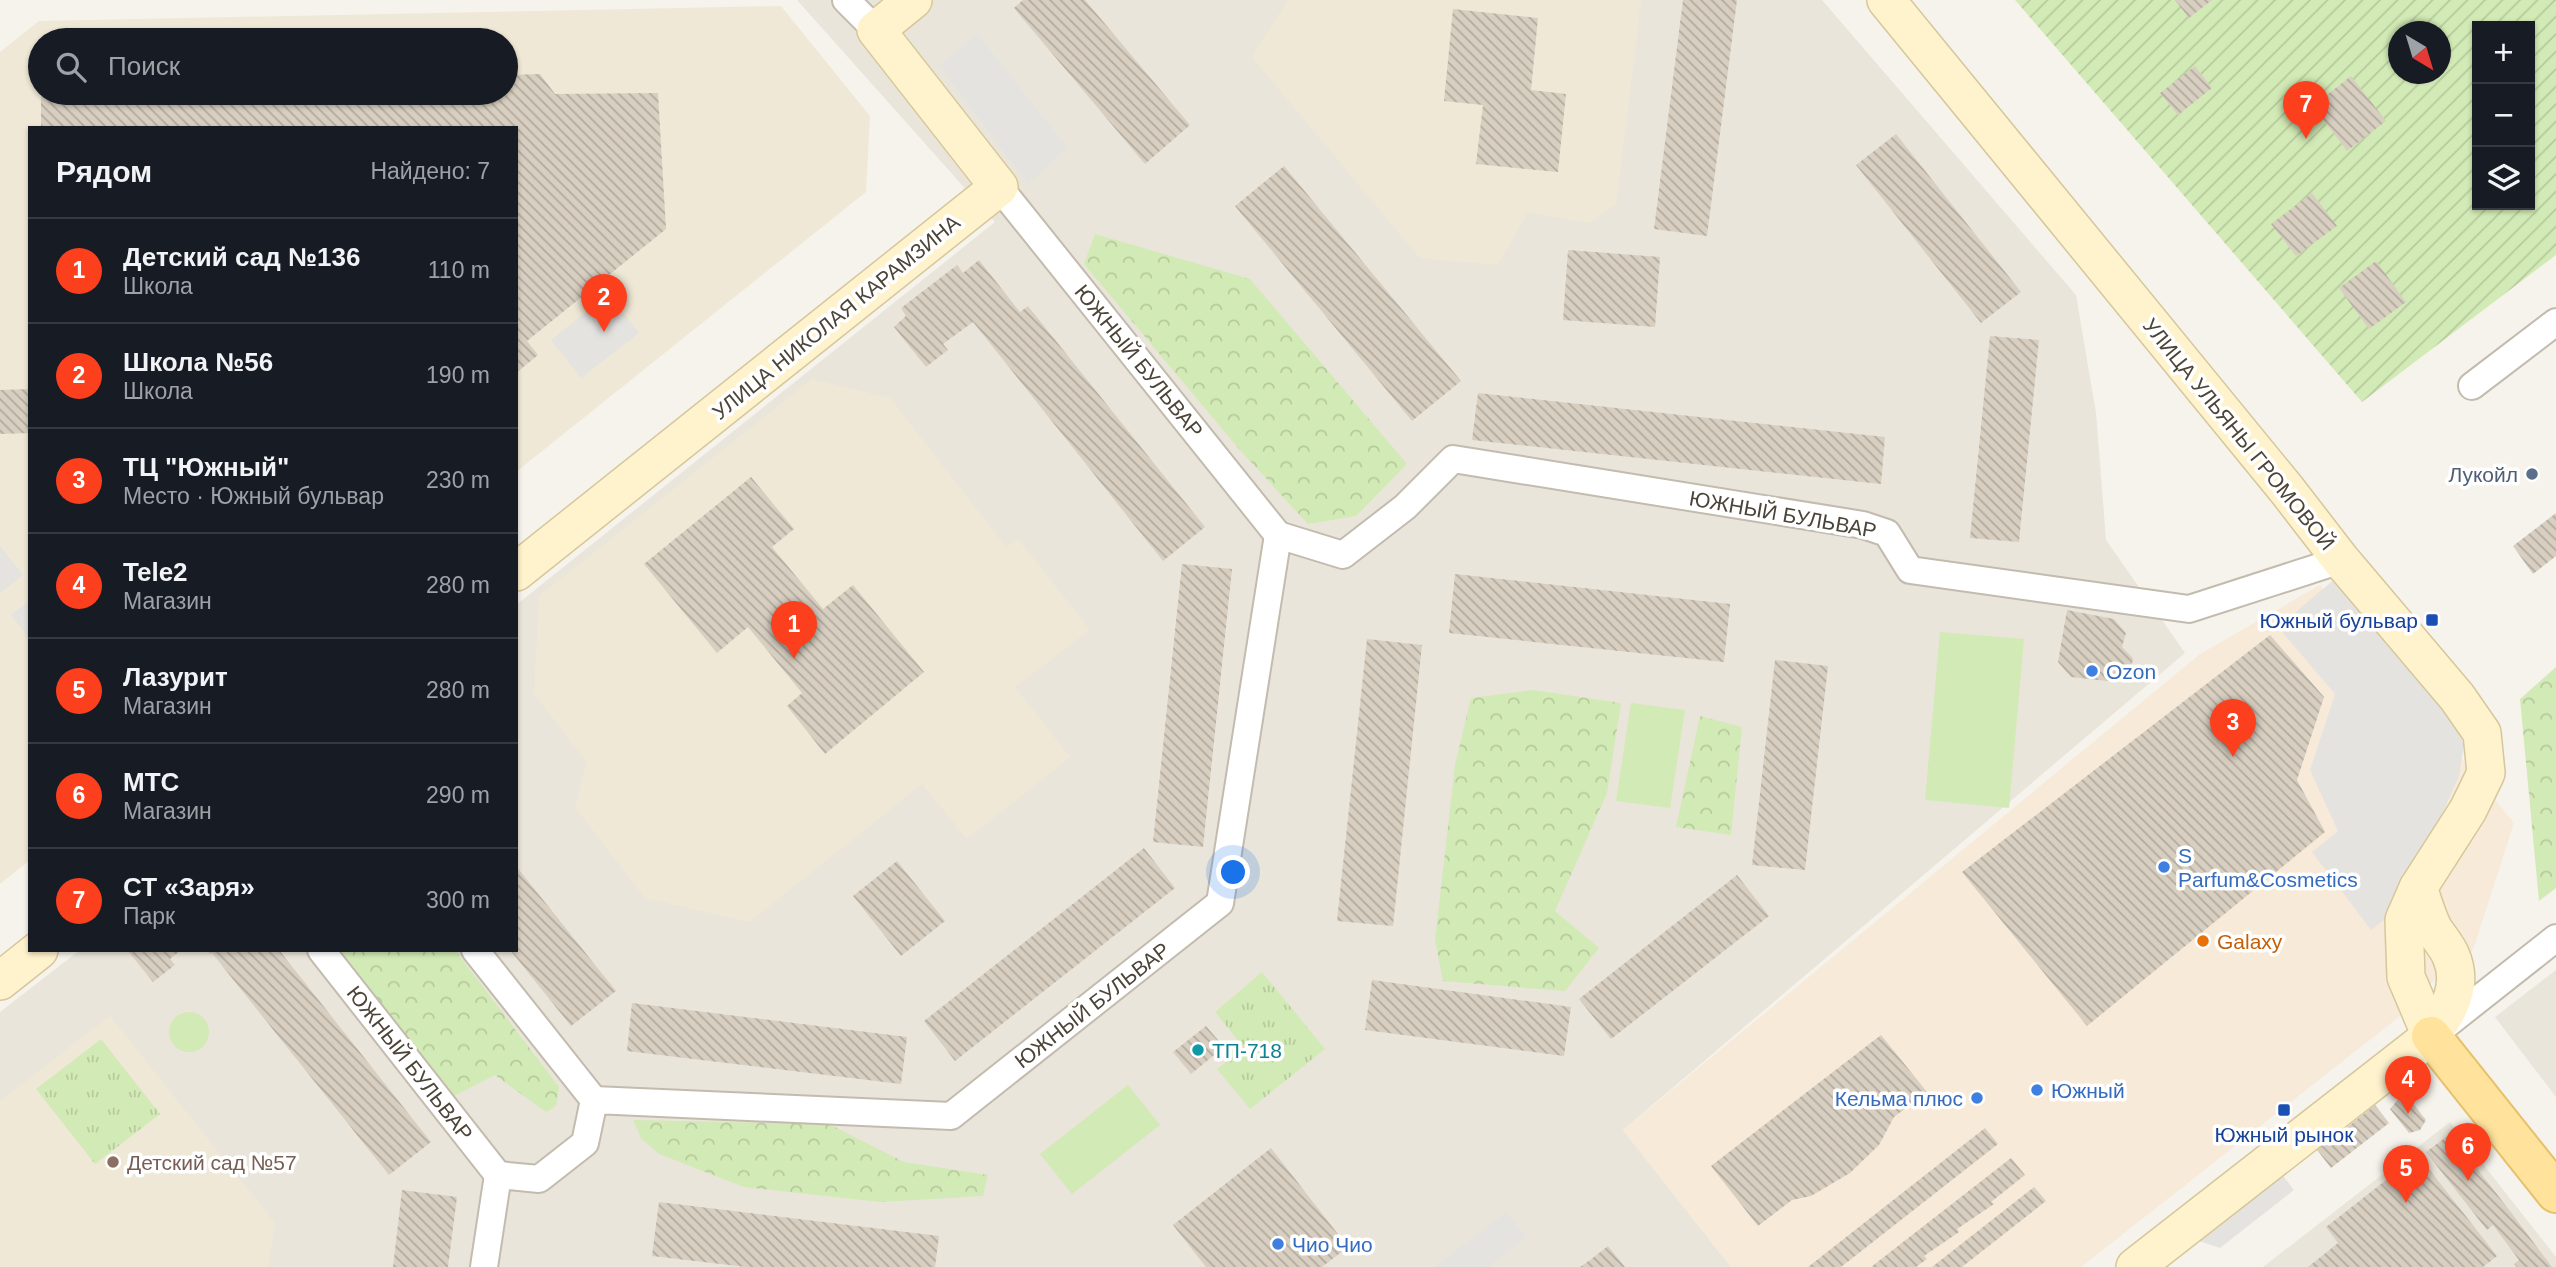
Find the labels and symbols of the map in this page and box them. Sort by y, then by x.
north arrow [2388,21,2451,84]
pin: 7 [2283,81,2329,139]
street label: УЛИЦА НИКОЛАЯ КАРАМЗИНА [708,210,964,424]
pin: 2 [581,274,627,332]
street label: ЮЖНЫЙ БУЛЬВАР [1070,280,1208,442]
street label: УЛИЦА УЛЬЯНЫ ГРОМОВОЙ [2139,314,2339,554]
place label: Лукойл [2448,463,2518,486]
marker: Лукойл [2524,466,2540,482]
street label: ЮЖНЫЙ БУЛЬВАР [1688,486,1878,542]
pin: 1 [771,601,817,659]
place label: Южный бульвар [2259,609,2418,632]
marker: Южный бульвар [2424,612,2440,628]
place label: Ozon [2106,660,2156,683]
marker: Ozon [2084,663,2100,679]
pin: 3 [2210,699,2256,757]
place label: S Parfum&Cosmetics [2178,844,2358,891]
your location [1216,855,1250,889]
marker: S Parfum&Cosmetics [2156,859,2172,875]
place label: Galaxy [2217,930,2283,953]
marker: Galaxy [2195,933,2211,949]
street label: ЮЖНЫЙ БУЛЬВАР [1010,938,1174,1072]
street label: ЮЖНЫЙ БУЛЬВАР [343,981,477,1145]
place label: ТП-718 [1212,1039,1282,1062]
marker: ТП-718 [1190,1042,1206,1058]
pin: 4 [2385,1056,2431,1114]
place label: Южный [2051,1079,2125,1102]
marker: Южный [2029,1082,2045,1098]
place label: Кельма плюс [1835,1087,1963,1110]
marker: Кельма плюс [1969,1090,1985,1106]
marker: Южный рынок [2276,1102,2292,1118]
place label: Южный рынок [2215,1123,2354,1146]
pin: 6 [2445,1123,2491,1181]
pin: 5 [2383,1145,2429,1203]
place label: Детский сад №57 [127,1151,297,1174]
marker: Детский сад №57 [105,1154,121,1170]
place label: Чио Чио [1292,1233,1373,1256]
marker: Чио Чио [1270,1236,1286,1252]

